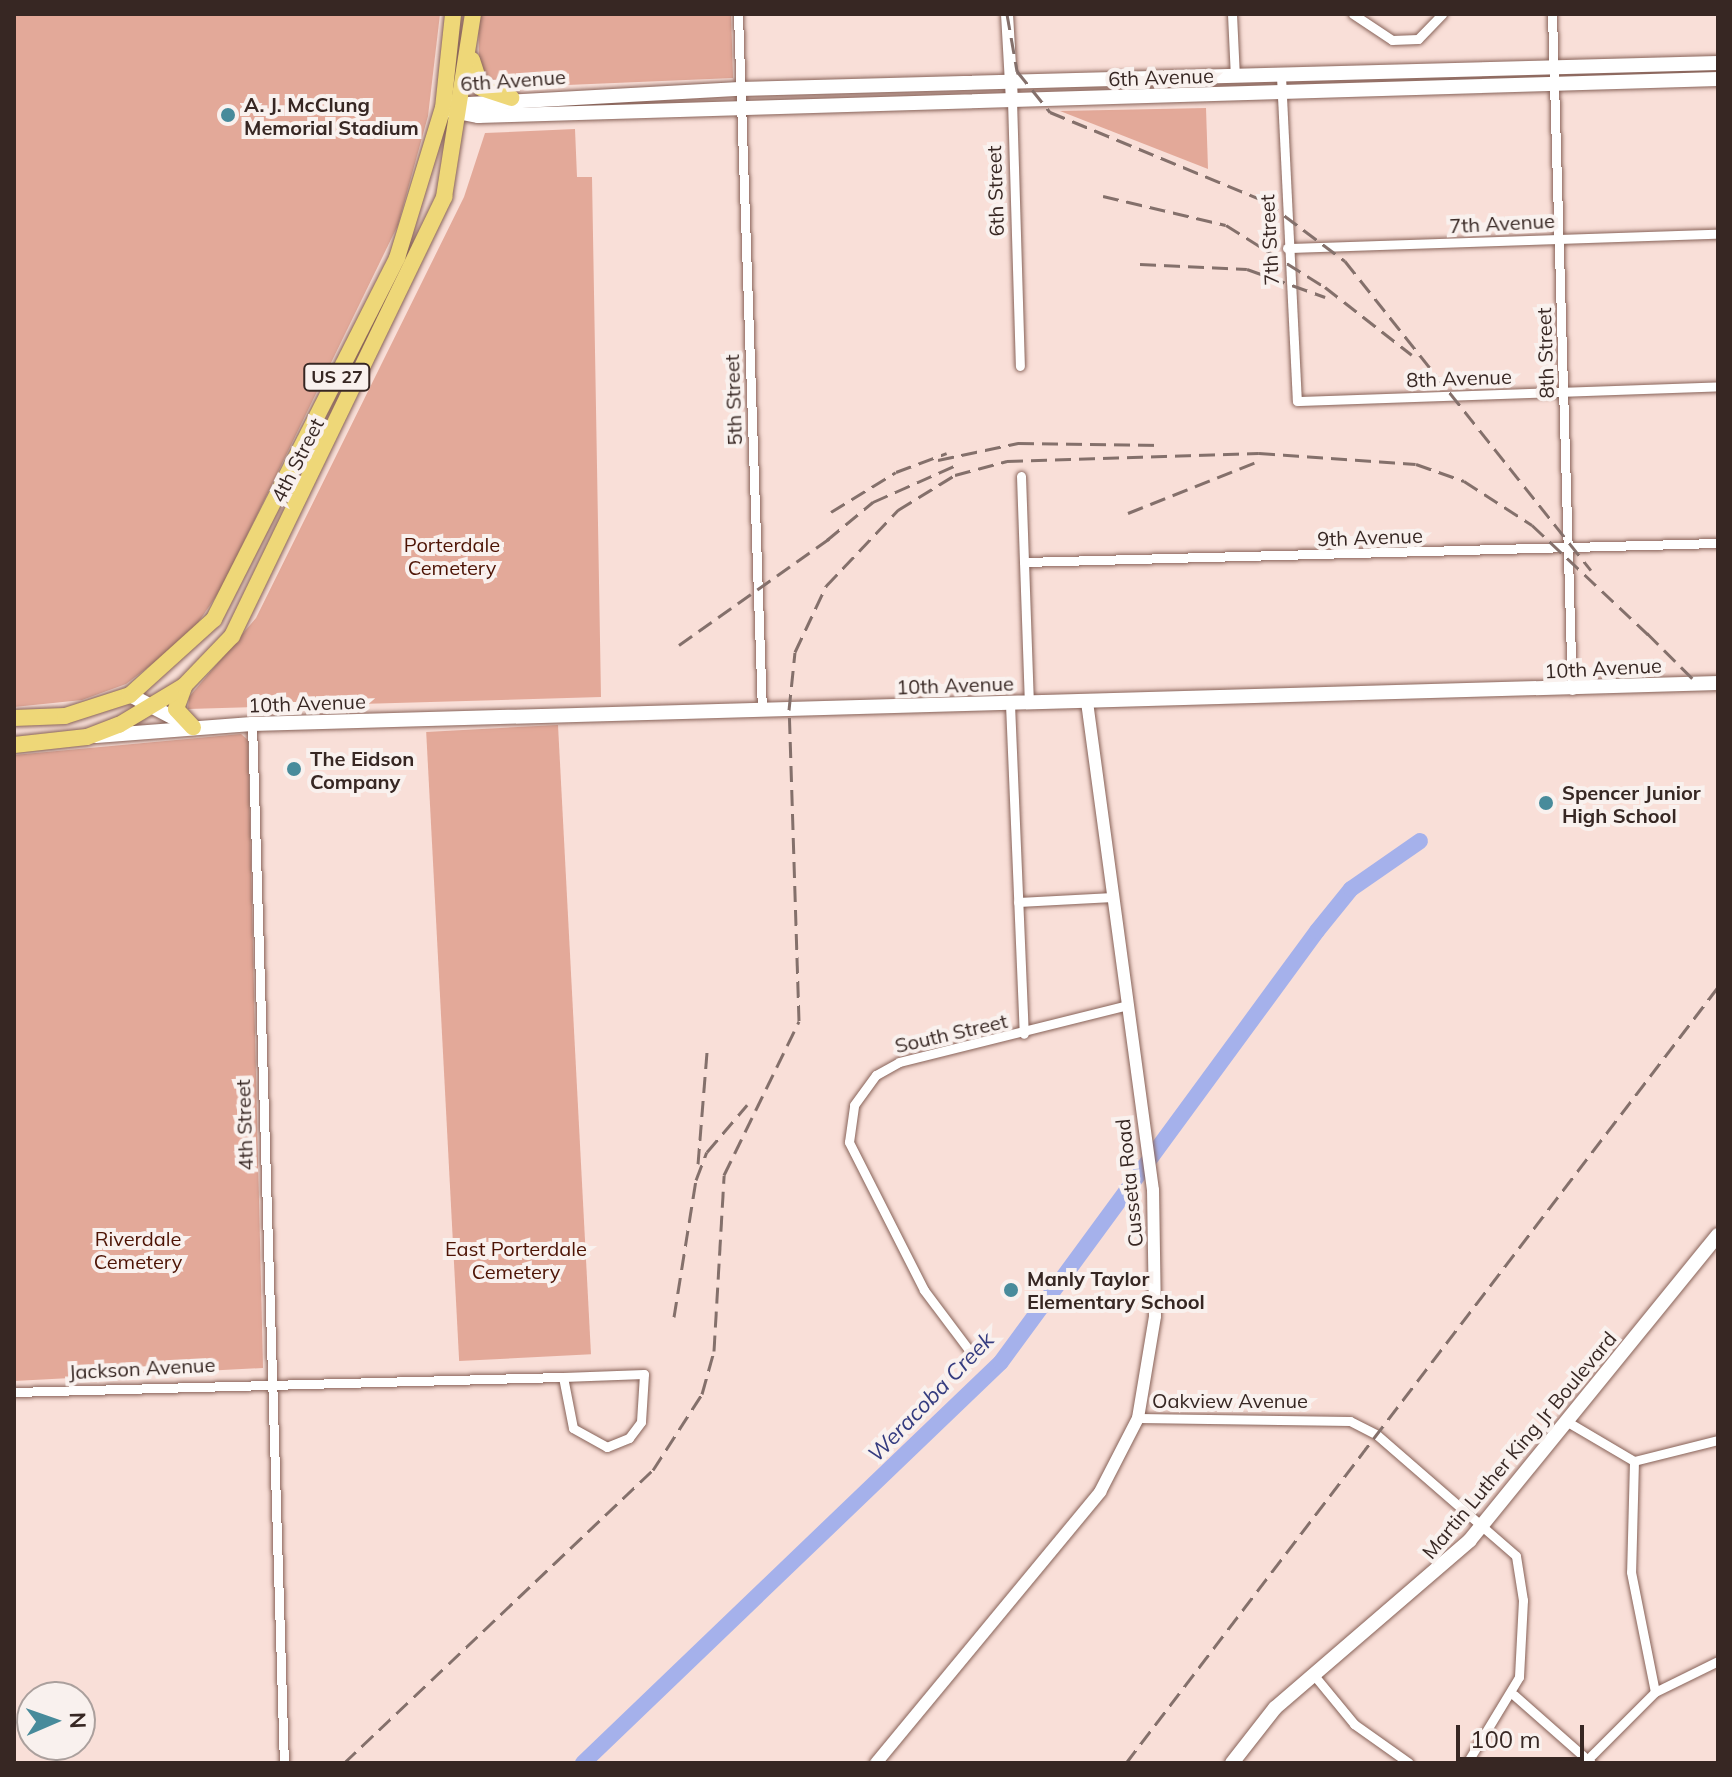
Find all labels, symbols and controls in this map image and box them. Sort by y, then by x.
street label: 6th Avenue [1108,63,1214,91]
street label: 6th Avenue [459,64,567,96]
place label: A. J. McClung Memorial Stadium [244,92,419,139]
marker: A. J. McClung Memorial Stadium [219,106,237,124]
street label: 6th Street [981,145,1009,237]
street label: 7th Street [1255,194,1283,286]
street label: 7th Avenue [1449,208,1555,238]
street label: 8th Street [1531,307,1559,399]
street label: 5th Street [719,354,747,446]
road number: US 27 [303,363,371,391]
street label: 8th Avenue [1406,364,1512,392]
street label: 4th Street [266,414,328,506]
street label: 9th Avenue [1317,523,1423,551]
park label: Porterdale Cemetery [404,532,500,579]
street label: 10th Avenue [1544,653,1662,683]
street label: 10th Avenue [896,671,1014,699]
street label: 10th Avenue [248,689,366,717]
place label: The Eidson Company [310,746,414,793]
marker: The Eidson Company [285,760,303,778]
place label: Spencer Junior High School [1562,780,1701,827]
marker: Spencer Junior High School [1537,794,1555,812]
street label: South Street [892,1008,1010,1058]
street label: 4th Street [230,1079,258,1171]
street label: Cusseta Road [1110,1118,1148,1248]
park label: Riverdale Cemetery [94,1227,182,1274]
park label: East Porterdale Cemetery [445,1237,587,1284]
place label: Manly Taylor Elementary School [1027,1266,1205,1313]
marker: Manly Taylor Elementary School [1002,1281,1020,1299]
water label: Weracoba Creek [863,1327,999,1467]
street label: Martin Luther King Jr Boulevard [1417,1327,1621,1563]
street label: Jackson Avenue [68,1352,216,1384]
street label: Oakview Avenue [1152,1388,1308,1412]
north arrow [16,1681,96,1761]
scale bar [1460,1709,1588,1759]
text: N [64,1711,92,1729]
text: 100 m [1470,1724,1541,1754]

